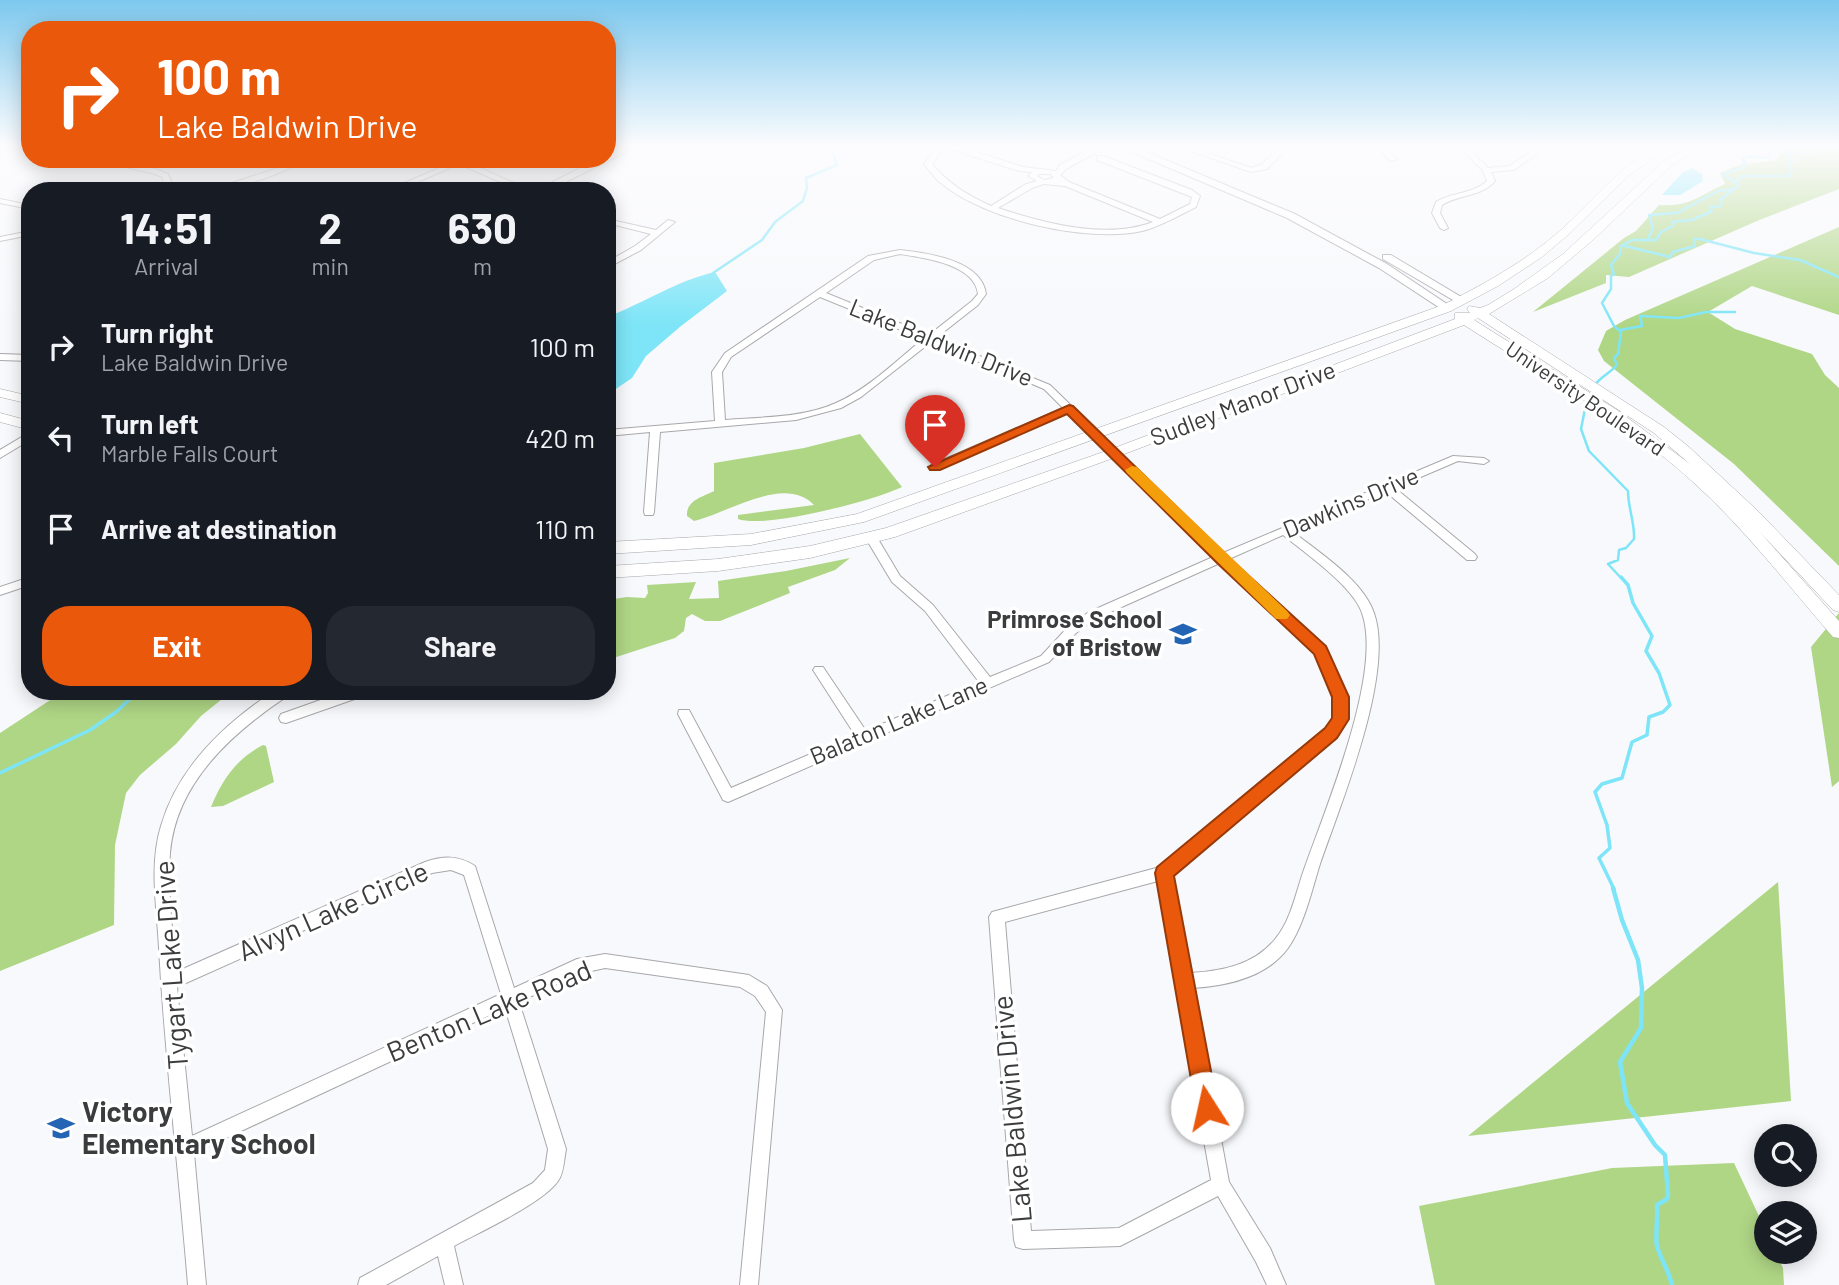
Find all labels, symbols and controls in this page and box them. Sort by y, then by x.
text: 100 m [157,46,281,105]
icon: right [42,49,133,140]
text: Lake Baldwin Drive [157,106,418,144]
text: 14:51 [120,202,213,252]
text: 2 [318,202,342,252]
text: 630 [448,202,517,252]
text: Arrival [134,252,198,280]
text: min [312,252,349,280]
text: m [473,252,492,280]
street label: Lake Baldwin Drive [846,292,1038,392]
text: Turn right [101,317,214,348]
icon: right [42,328,80,366]
text: 100 m [530,331,595,362]
street label: University Boulevard [1501,335,1670,460]
text: Lake Baldwin Drive [101,348,288,376]
street label: Sudley Manor Drive [1146,354,1339,451]
pin [905,395,965,467]
icon: arrive [916,406,954,444]
text: Turn left [101,408,199,439]
icon: left [42,419,80,457]
text: 420 m [525,422,595,453]
text: Marble Falls Court [101,439,278,467]
street label: Dawkins Drive [1278,460,1423,543]
icon: arrive [42,510,80,548]
text: Arrive at destination [101,513,337,544]
text: 110 m [535,513,595,544]
place label: Primrose School of Bristow [987,604,1162,661]
button: Exit [42,606,312,686]
button: Share [326,606,595,686]
school or university icon: Primrose School of Bristow [1168,619,1198,649]
street label: Balaton Lake Lane [805,669,992,770]
street label: Alvyn Lake Circle [232,853,433,967]
street label: Tygart Lake Drive [146,859,194,1071]
street label: Benton Lake Road [381,952,596,1069]
street label: Lake Baldwin Drive [984,994,1038,1224]
position arrow [1170,1071,1244,1145]
place label: Victory Elementary School [82,1094,316,1160]
school or university icon: Victory Elementary School [46,1113,76,1143]
map controls [1754,1124,1817,1264]
button: search [1754,1124,1817,1187]
button: layers [1754,1201,1817,1264]

